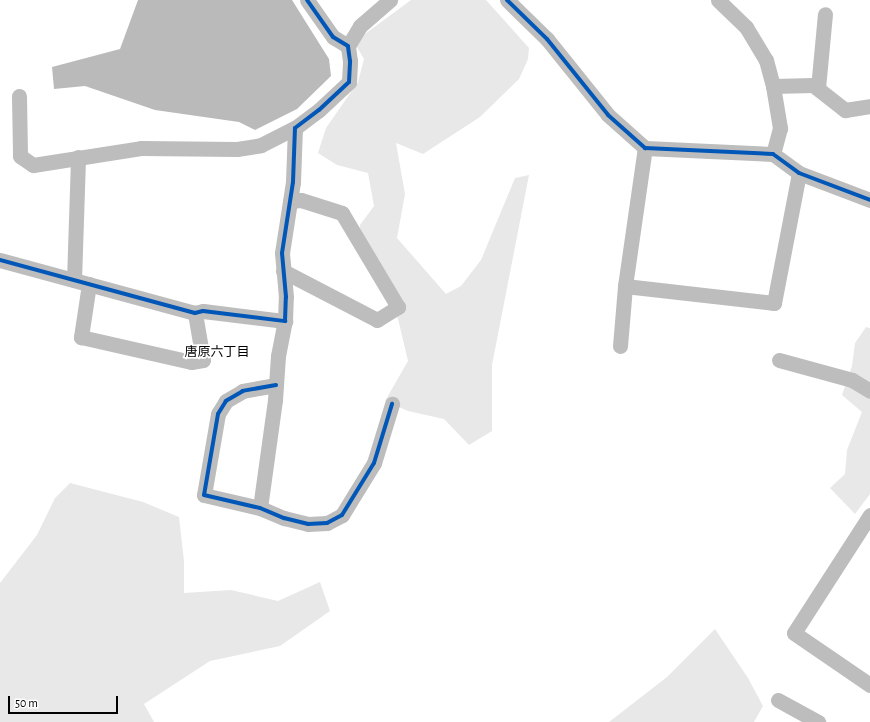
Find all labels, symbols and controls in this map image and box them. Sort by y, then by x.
district label: 唐原六丁目 [185,345,249,361]
scale bar [10,688,120,714]
text: 50 m [15,697,38,709]

